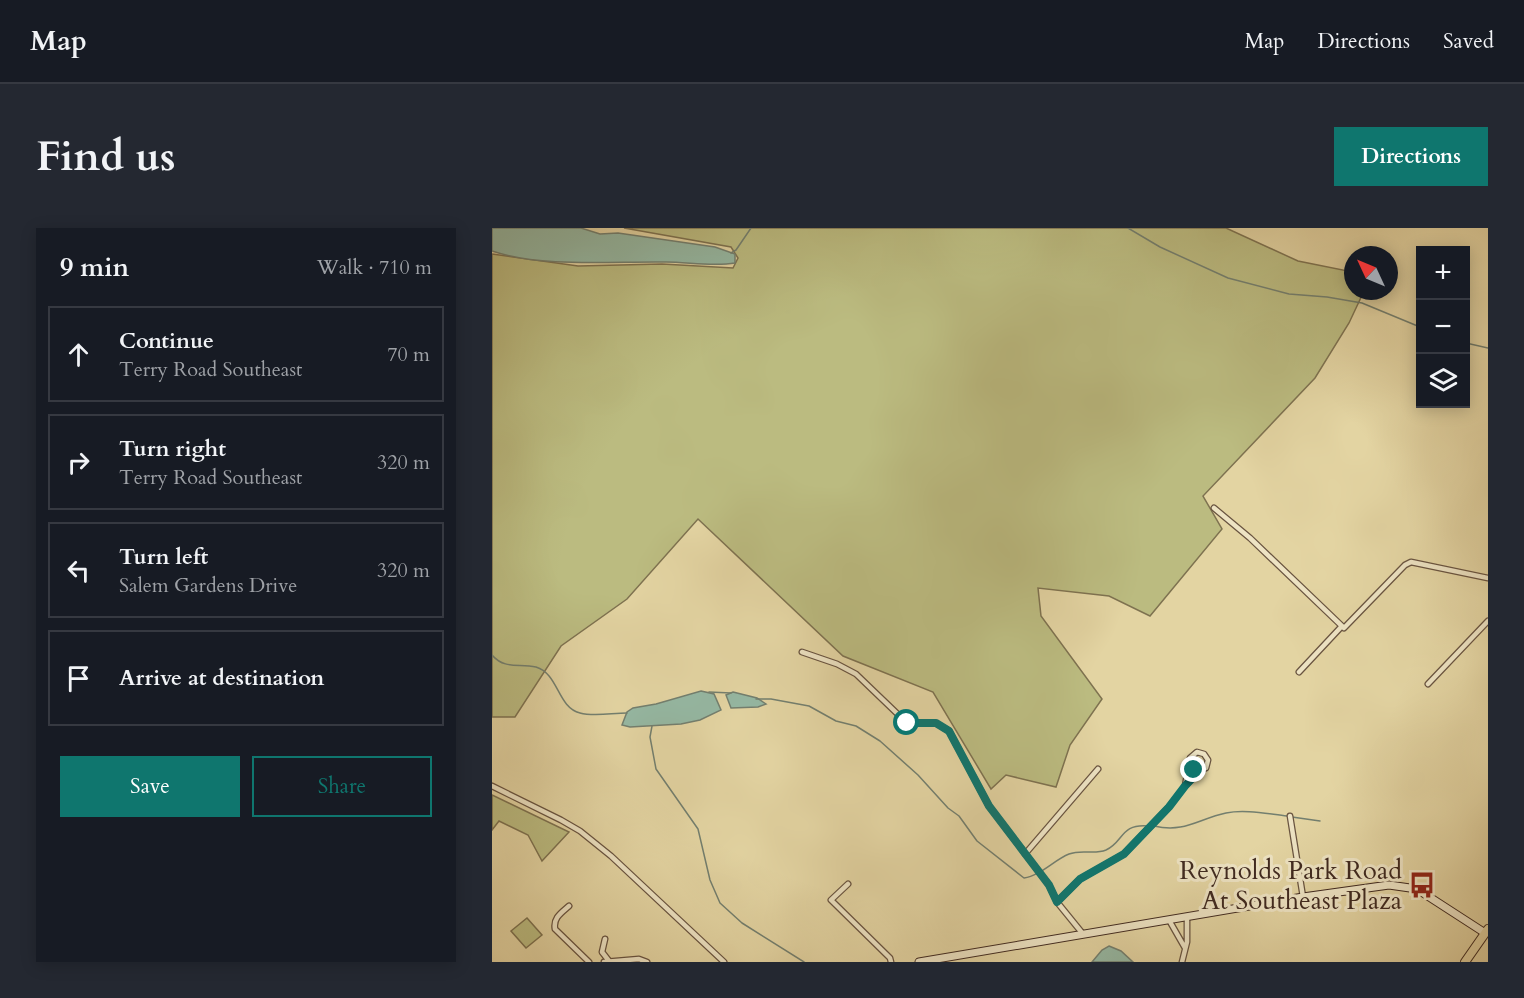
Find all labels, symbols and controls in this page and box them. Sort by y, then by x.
text: Map [30,22,87,60]
text: Map [1244,27,1284,56]
text: Directions [1317,27,1410,56]
text: Saved [1443,27,1494,56]
button: Directions [1334,127,1488,186]
text: Find us [36,128,176,185]
north arrow [1344,246,1398,300]
map controls [1416,246,1470,408]
button: + [1416,246,1470,300]
text: 9 min [60,250,129,285]
text: Walk · 710 m [317,254,432,281]
button: − [1416,300,1470,354]
text: Continue [119,326,214,356]
icon: ahead [62,338,95,371]
text: 70 m [387,341,430,368]
button: layers [1416,354,1470,408]
text: Terry Road Southeast [119,356,302,383]
text: Turn right [119,434,226,464]
icon: right [62,446,95,479]
text: 320 m [377,449,430,476]
text: Terry Road Southeast [119,464,302,491]
text: Turn left [119,542,208,572]
icon: left [62,554,95,587]
text: 320 m [377,557,430,584]
text: Salem Gardens Drive [119,572,297,599]
icon: arrive [62,662,95,695]
text: Arrive at destination [119,663,324,693]
route start [893,709,919,735]
button: Save [60,756,240,817]
button: Share [252,756,432,817]
route end [1180,756,1206,782]
place label: Reynolds Park Road At Southeast Plaza [1179,853,1402,918]
bus stop icon: Reynolds Park Road At Southeast Plaza [1407,870,1437,900]

